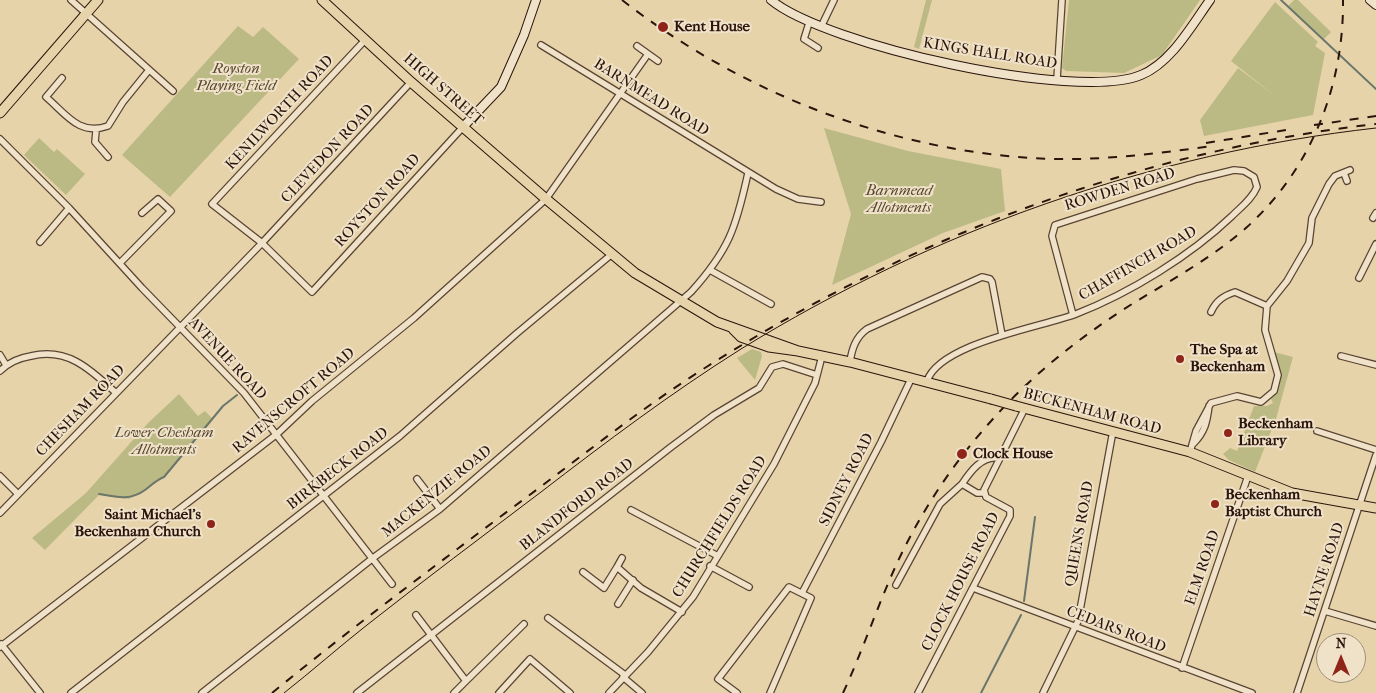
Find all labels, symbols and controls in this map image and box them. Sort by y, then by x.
place label: Kent House [674,18,750,36]
marker: Kent House [656,20,670,34]
street label: KINGS HALL ROAD [922,35,1058,73]
street label: HIGH STREET [399,50,487,130]
street label: KENILWORTH ROAD [222,52,338,174]
street label: BARNMEAD ROAD [590,55,712,141]
park label: Royston Playing Field [196,60,276,95]
street label: CLEVEDON ROAD [278,101,378,207]
street label: ROYSTON ROAD [331,151,425,251]
street label: ROWDEN ROAD [1062,165,1178,215]
park label: Barnmead Allotments [866,182,932,217]
street label: CHAFFINCH ROAD [1076,223,1200,305]
street label: AVENUE ROAD [184,314,270,404]
place label: The Spa at Beckenham [1190,341,1265,376]
street label: RAVENSCROFT ROAD [229,344,359,458]
marker: The Spa at Beckenham [1174,353,1186,365]
street label: CHESHAM ROAD [33,361,129,461]
street label: BECKENHAM ROAD [1021,385,1163,439]
place label: Beckenham Library [1238,415,1313,450]
park label: Lower Chesham Allotments [115,424,213,459]
street label: BIRKBECK ROAD [284,424,392,514]
marker: Beckenham Library [1222,427,1234,439]
street label: SIDNEY ROAD [816,430,878,530]
street label: MACKENZIE ROAD [378,442,496,542]
place label: Clock House [973,445,1053,463]
marker: Clock House [955,447,969,461]
street label: CHURCHFIELDS ROAD [669,453,771,601]
street label: BLANDFORD ROAD [516,455,638,555]
street label: QUEENS ROAD [1062,480,1098,588]
place label: Beckenham Baptist Church [1225,486,1322,521]
marker: Beckenham Baptist Church [1209,498,1221,510]
place label: Saint Michael's Beckenham Church [74,506,201,541]
street label: CLOCK HOUSE ROAD [918,509,1004,655]
marker: Saint Michael's Beckenham Church [205,518,217,530]
street label: HAYNE ROAD [1301,520,1349,620]
street label: ELM ROAD [1182,528,1224,608]
street label: CEDARS ROAD [1064,603,1168,657]
north arrow [1316,633,1366,683]
text: N [1336,635,1346,652]

